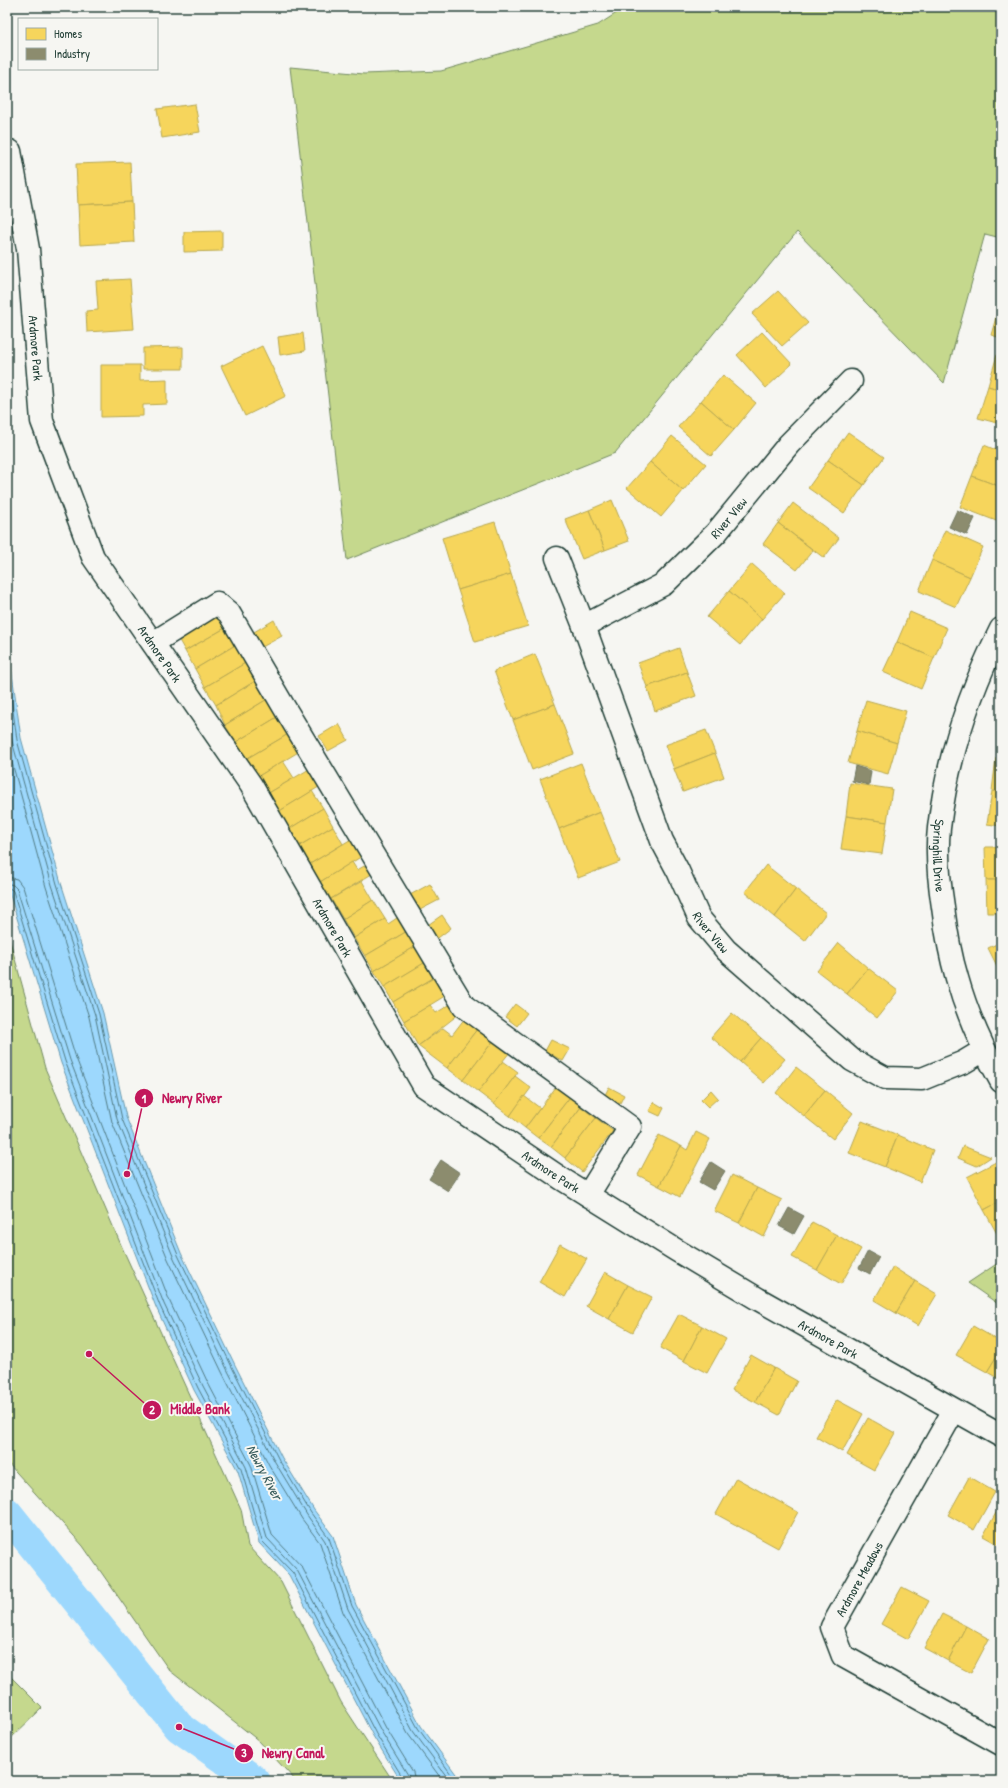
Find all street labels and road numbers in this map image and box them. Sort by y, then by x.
street label: Ardmore Park [24,315,48,382]
street label: River View [706,493,751,543]
street label: Ardmore Park [134,622,186,686]
street label: Springhill Drive [929,818,950,893]
street label: Ardmore Park [309,894,357,961]
street label: River View [688,909,734,957]
street label: Ardmore Park [519,1146,584,1197]
street label: Ardmore Park [795,1315,862,1363]
street label: Ardmore Meadows [831,1538,887,1620]

